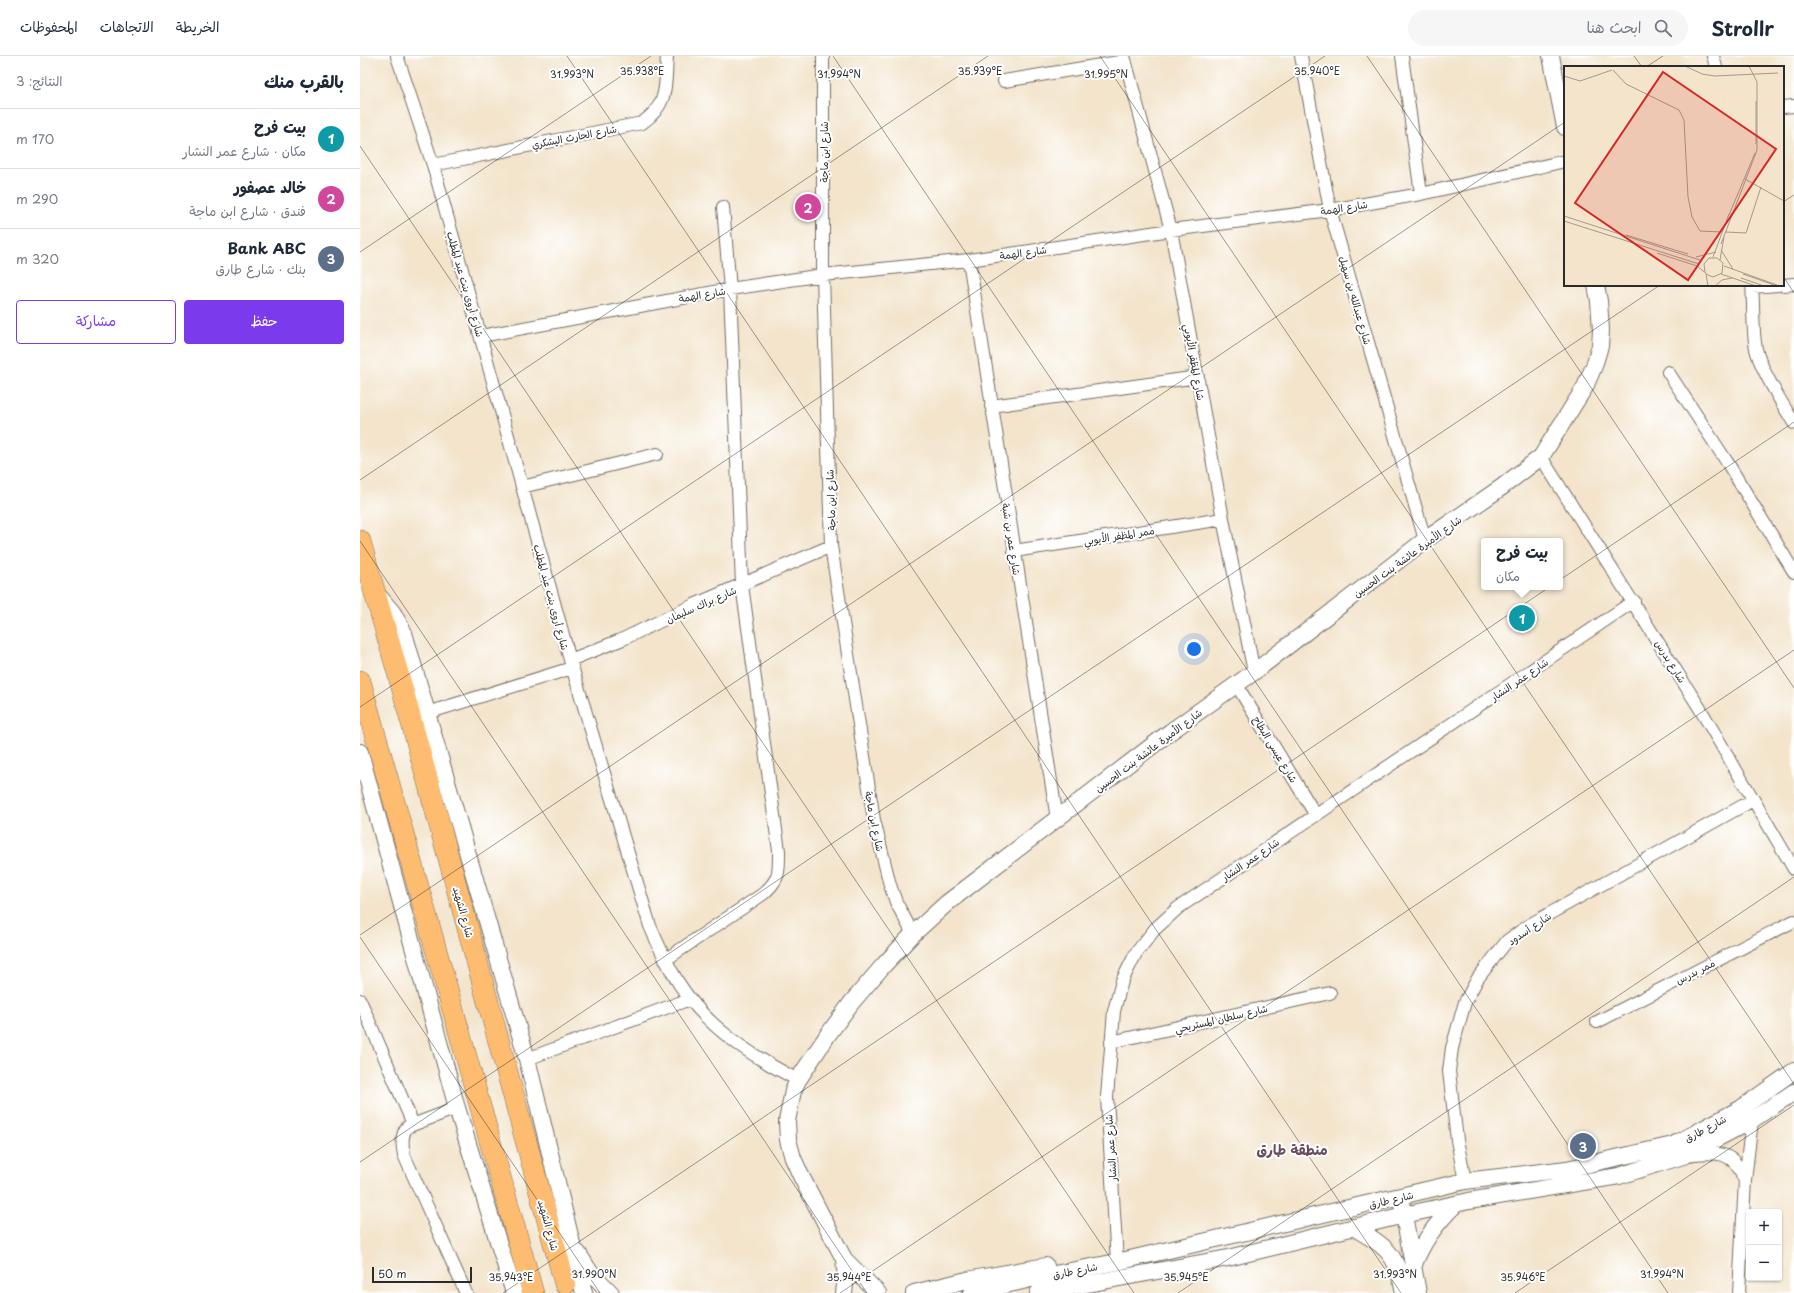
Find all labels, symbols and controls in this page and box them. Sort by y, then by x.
search box [1408,10,1688,46]
text: Strollr [1712,14,1774,42]
text: ابحث هنا [1586,15,1642,38]
text: المحفوظات [20,16,78,37]
text: الاتجاهات [100,16,154,37]
text: الخريطة [176,16,219,37]
icon: search [1652,17,1674,39]
text: 35.938°E [620,63,664,78]
text: 35.939°E [958,63,1002,78]
text: 35.940°E [1294,63,1340,78]
text: 31.993°N [550,66,594,81]
text: 31.994°N [817,66,861,81]
text: 31.995°N [1084,66,1128,81]
inset map [1564,66,1784,286]
text: بالقرب منك [264,68,344,94]
text: النتائج: 3 [16,71,63,90]
text: بيت فرح [254,115,306,138]
street label: شارع الحارث اليشكري [530,120,619,154]
street label: شارع ابن ماجة [816,121,832,182]
text: 170 m [16,129,54,148]
text: 1 [328,129,334,148]
text: مكان · شارع عمر النشار [183,141,306,160]
text: خالد عصفور [234,175,306,198]
text: 290 m [16,189,58,208]
text: 2 [326,189,336,208]
pin: 2 [795,192,821,222]
street label: شارع الهمة [1319,196,1369,219]
text: فندق · شارع ابن ماجة [189,201,306,220]
street label: شارع أروى بنت عبد المطلب [443,230,488,339]
text: Bank ABC [227,236,306,259]
street label: شارع الهمة [998,241,1048,264]
text: 320 m [16,249,59,268]
text: 3 [327,249,335,268]
street label: شارع عبدالله بن سهيل [1335,254,1376,347]
text: بنك · شارع طارق [216,259,306,278]
street label: شارع الهمة [677,282,727,306]
button: مشاركة [16,300,176,344]
button: حفظ [184,300,344,344]
street label: شارع المظفر الأيوبي [1178,323,1209,402]
street label: شارع ابن ماجة [821,469,840,531]
street label: شارع عمر بن شبة [998,502,1025,577]
street label: شارع الأميرة عائشة بنت الحسين [1350,511,1465,601]
street label: ممر المظفر الأيوبي [1082,522,1156,551]
popup [1481,538,1563,590]
text: بيت فرح [1496,540,1548,563]
street label: شارع أروى بنت عبد المطلب [530,542,573,652]
text: مكان [1496,566,1520,585]
street label: شارع براك سليمان [663,582,739,627]
pin: 1 [1509,603,1535,633]
street label: شارع بدرس [1651,637,1690,686]
your location [1184,639,1204,659]
street label: شارع عمر النشار [1486,654,1552,705]
street label: شارع الأميرة عائشة بنت الحسين [1091,704,1206,796]
street label: شارع عيسى البطاح [1249,713,1302,786]
street label: شارع ابن ماجة [861,790,888,853]
street label: شارع عمر النشار [1217,834,1283,885]
street label: شارع الشهيد [449,885,478,940]
street label: شارع أسدود [1504,908,1555,949]
street label: ممر بدرس [1673,955,1718,987]
street label: شارع سلطان المستريحي [1173,1000,1270,1039]
street label: شارع طارق [1681,1111,1729,1146]
street label: شارع عمر النشار [1100,1114,1121,1183]
pin: 3 [1570,1131,1596,1161]
district label: منطقة طارق [1256,1139,1328,1160]
street label: شارع طارق [1367,1187,1415,1212]
street label: شارع الشهيد [534,1198,563,1253]
map controls [1746,1209,1782,1281]
button: + [1746,1209,1782,1245]
button: − [1746,1245,1782,1281]
street label: شارع طارق [1051,1258,1099,1283]
scale bar [372,1265,472,1284]
text: 50 m [378,1265,407,1282]
text: 31.990°N [571,1266,617,1281]
text: 31.993°N [1373,1266,1417,1281]
text: 31.994°N [1640,1266,1684,1281]
text: 35.943°E [489,1269,533,1284]
text: 35.944°E [826,1269,872,1284]
text: 35.945°E [1163,1269,1209,1284]
text: 35.946°E [1500,1269,1546,1284]

